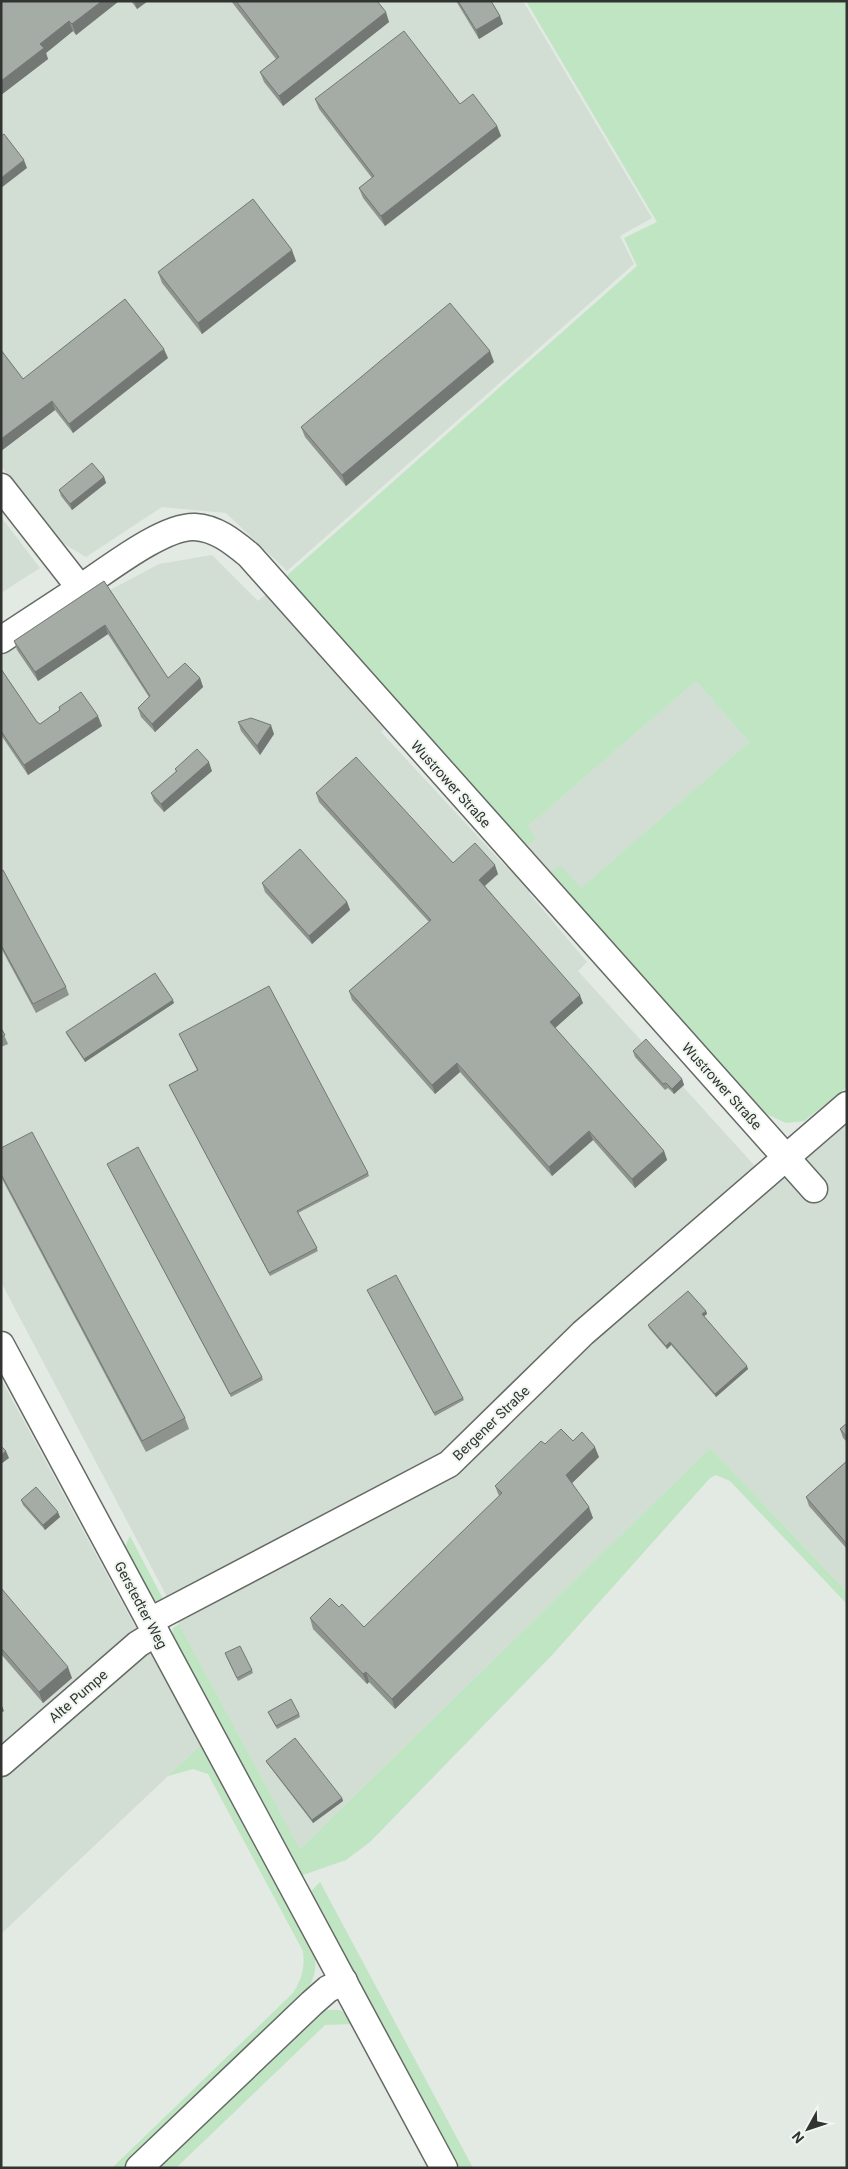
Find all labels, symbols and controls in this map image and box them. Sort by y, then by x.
street label: Wustrower Straße [408,737,494,831]
street label: Wustrower Straße [679,1039,765,1133]
street label: Bergener Straße [449,1382,533,1464]
street label: Gerstedter Weg [111,1559,171,1651]
street label: Alte Pumpe [46,1666,110,1726]
north arrow [783,2104,833,2154]
text: N [789,2128,807,2146]

